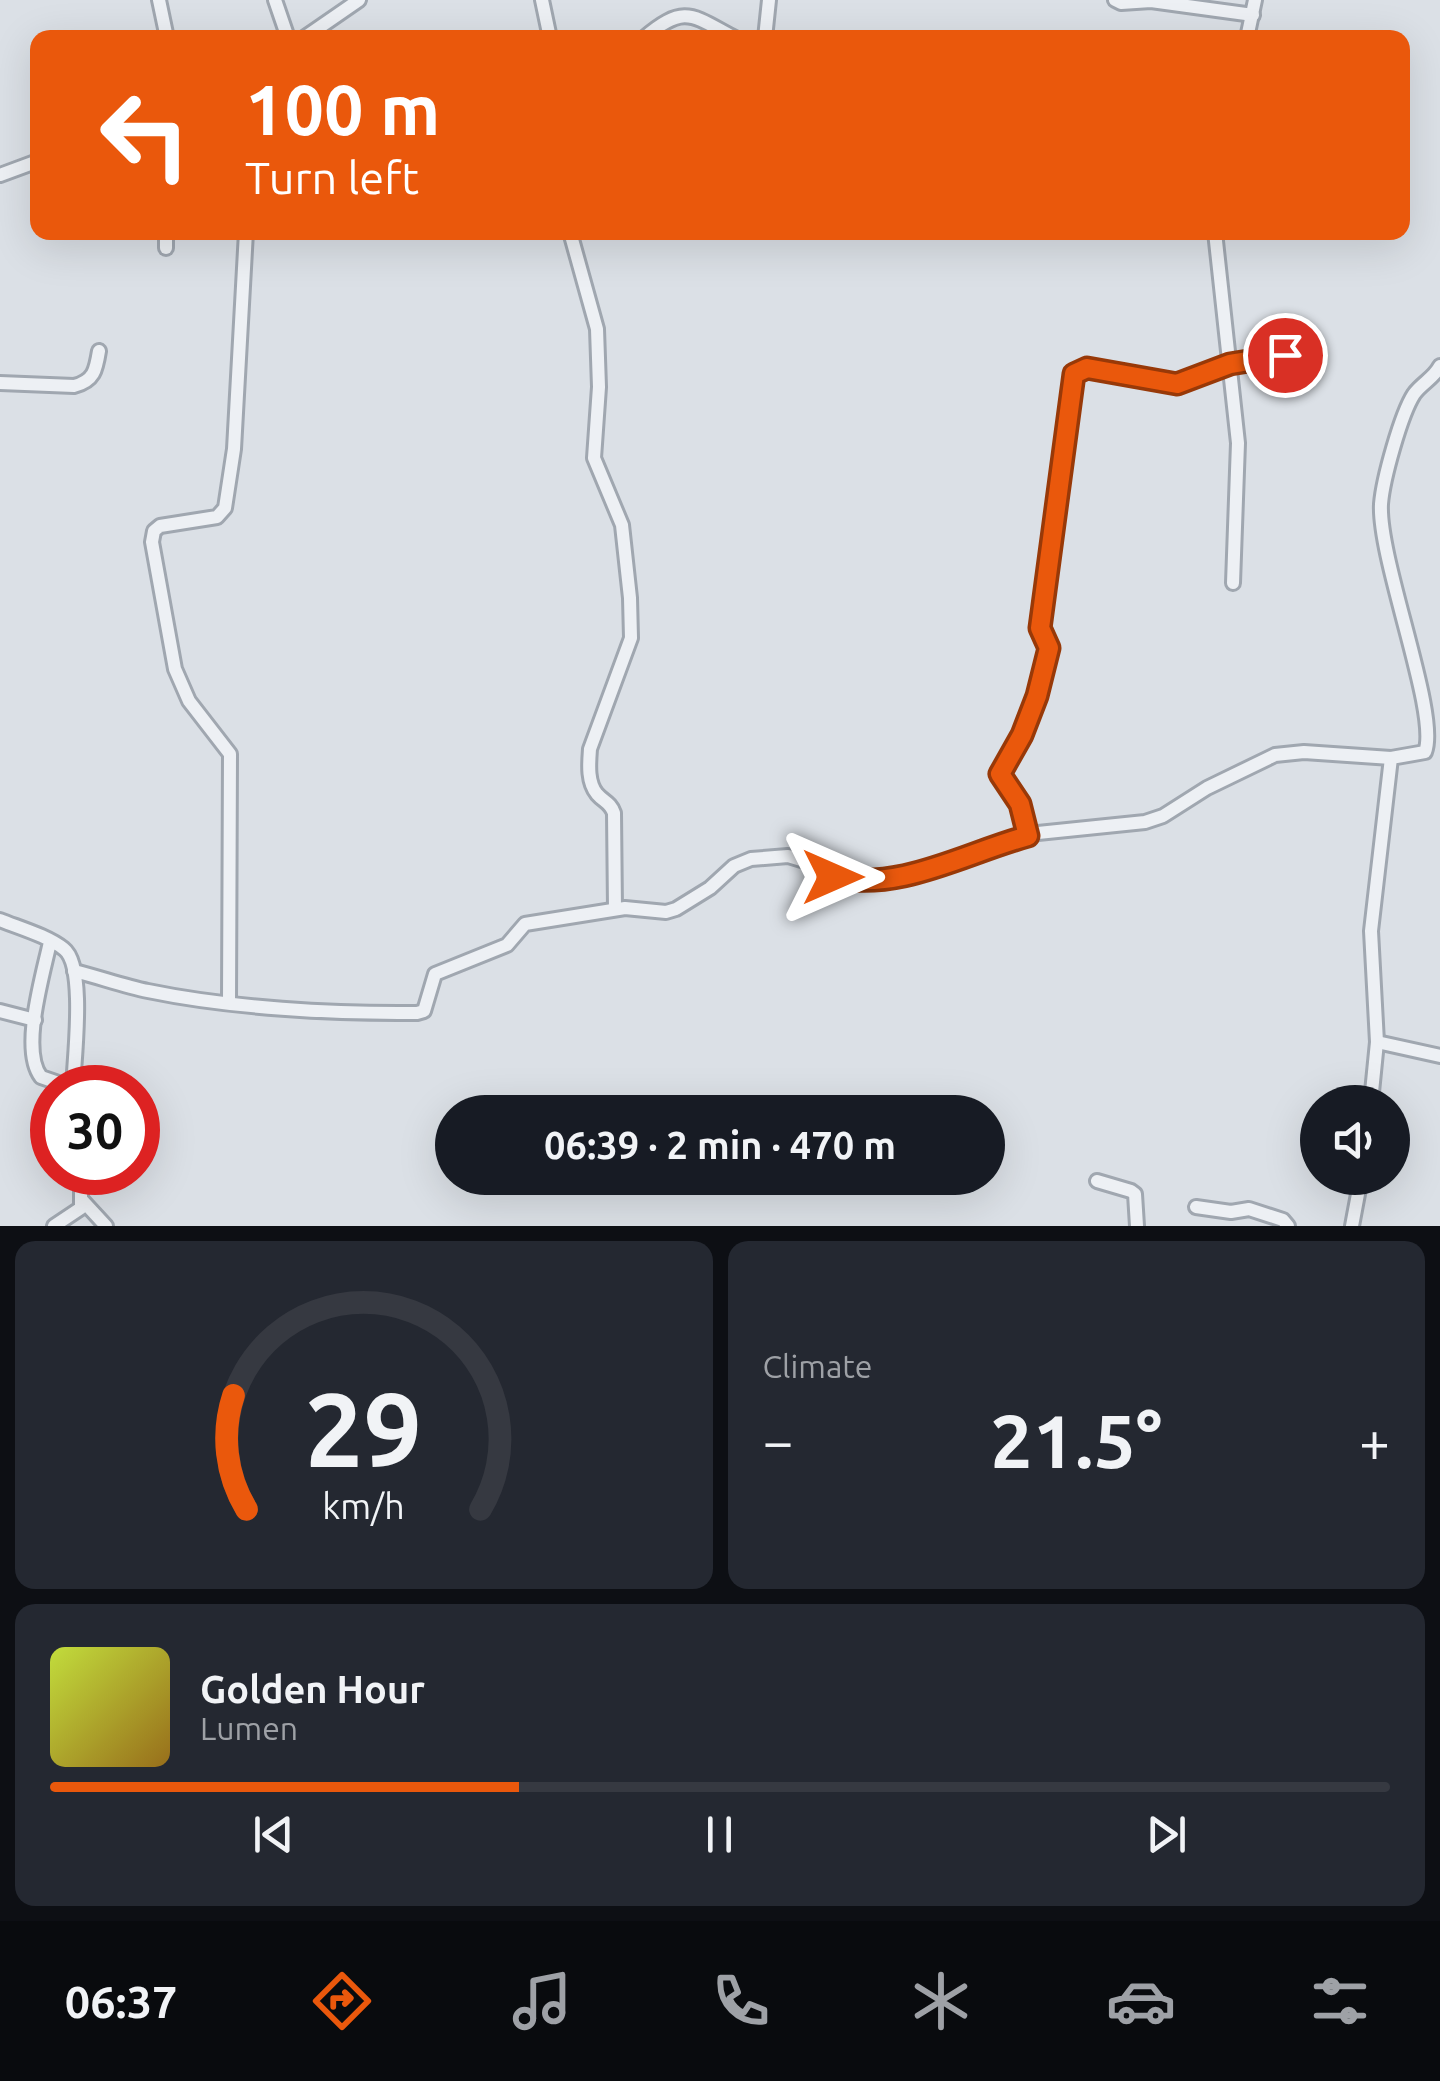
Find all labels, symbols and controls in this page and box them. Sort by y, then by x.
icon: left [80,70,210,200]
text: 100 m [245,70,440,148]
text: Turn left [245,152,419,203]
pin [1243,313,1328,398]
icon: arrive [1258,328,1313,383]
position arrow [781,825,885,929]
speed limit sign: 30 [30,1065,160,1195]
map controls [1300,1085,1410,1195]
button: sound [1300,1085,1410,1195]
text: 06:39 · 2 min · 470 m [544,1124,896,1166]
text: Climate [763,1348,873,1384]
text: 29 [305,1370,422,1487]
text: 21.5° [990,1398,1162,1482]
text: − [763,1410,794,1471]
text: + [1359,1410,1390,1471]
text: km/h [322,1486,405,1526]
text: Golden Hour [200,1668,425,1710]
text: Lumen [200,1710,298,1746]
icon: previous [246,1807,301,1862]
icon: pause [692,1807,747,1862]
icon: next [1139,1807,1194,1862]
icon: directions [307,1966,377,2036]
icon: music [507,1966,577,2036]
icon: phone [706,1966,776,2036]
icon: climate [906,1966,976,2036]
icon: car [1106,1966,1176,2036]
icon: filters [1305,1966,1375,2036]
text: 06:37 [65,1976,177,2027]

